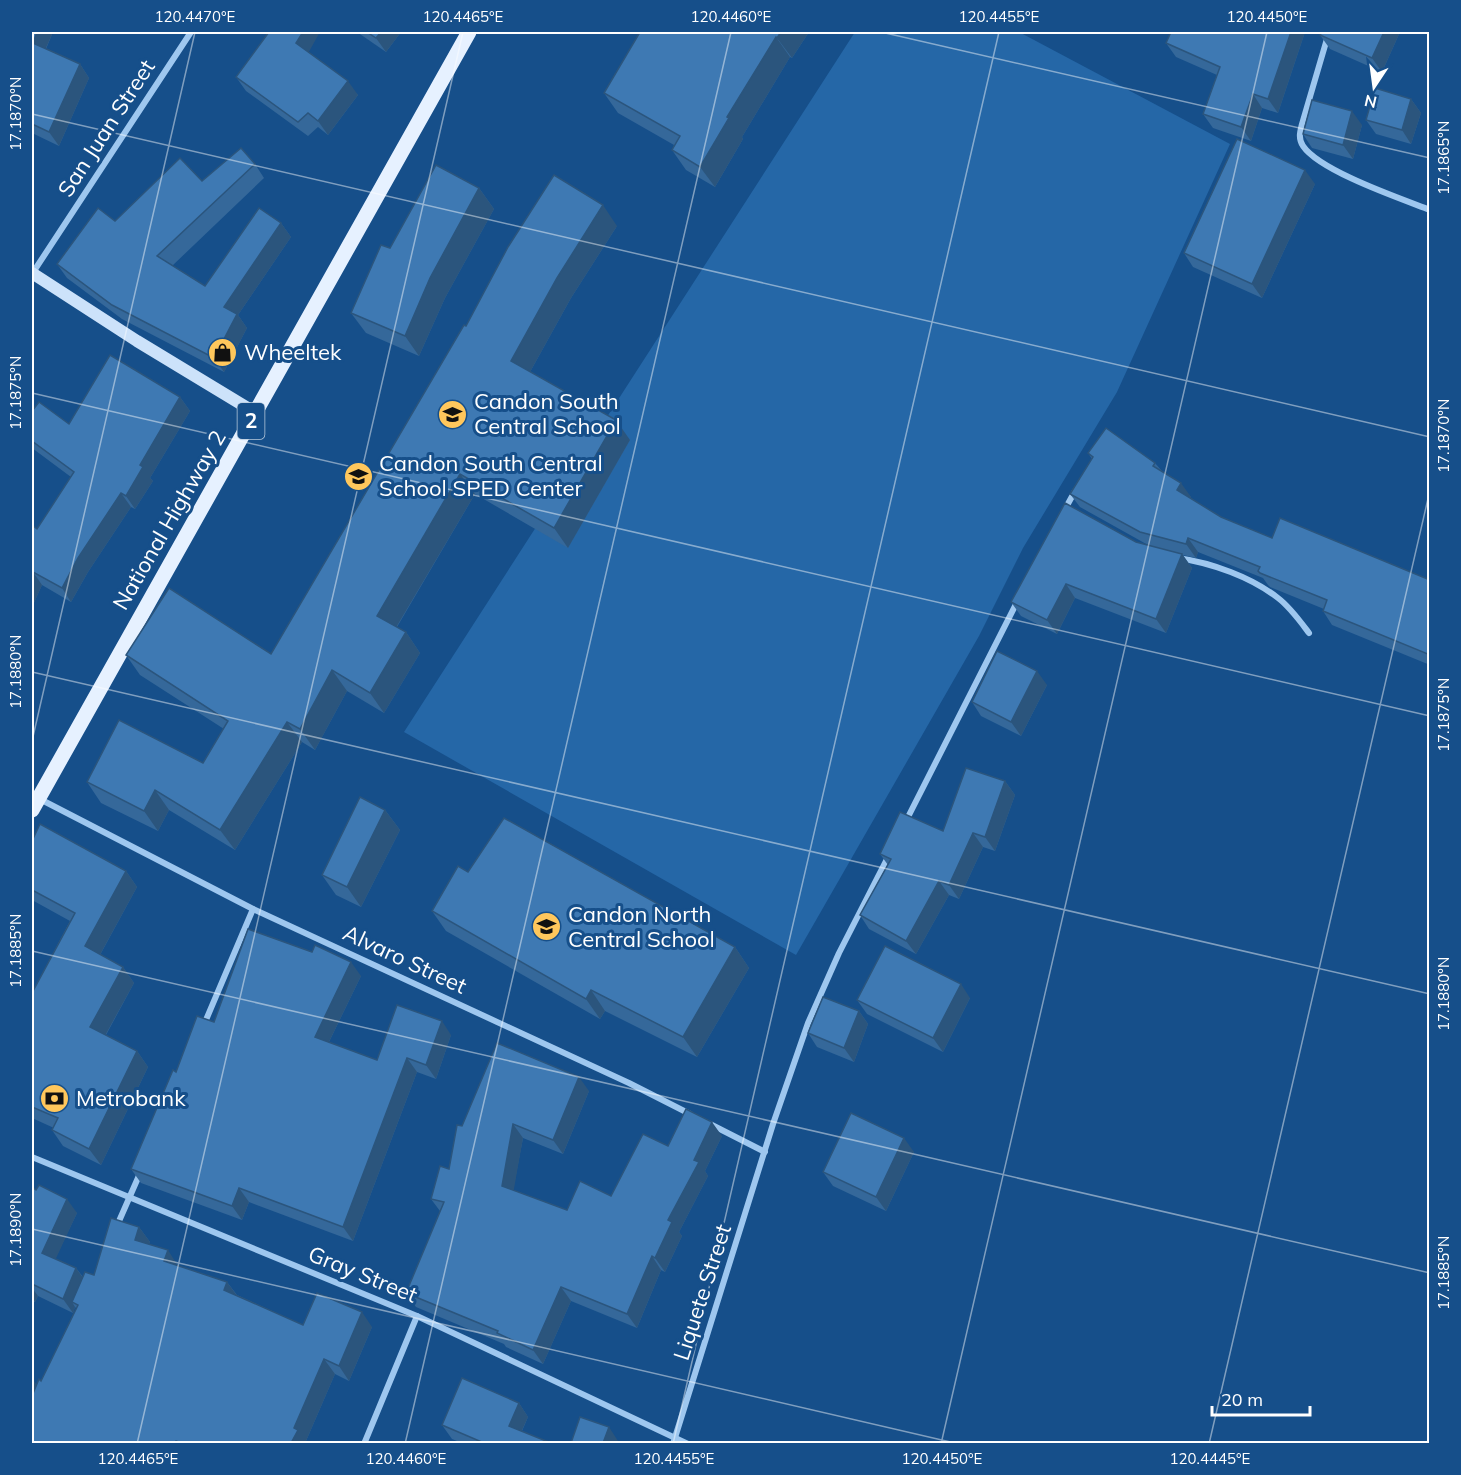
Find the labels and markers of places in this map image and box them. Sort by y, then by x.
shop icon: Wheeltek [207,336,239,368]
place label: Wheeltek [244,338,342,366]
place label: Candon South Central School [474,387,621,440]
school or university icon: Candon South Central School [437,398,469,430]
place label: Candon South Central School SPED Center [379,449,603,502]
school or university icon: Candon South Central School SPED Center [342,460,374,492]
place label: Candon North Central School [568,900,715,953]
school or university icon: Candon North Central School [531,911,563,943]
bank icon: Metrobank [39,1082,71,1114]
place label: Metrobank [76,1084,186,1112]

